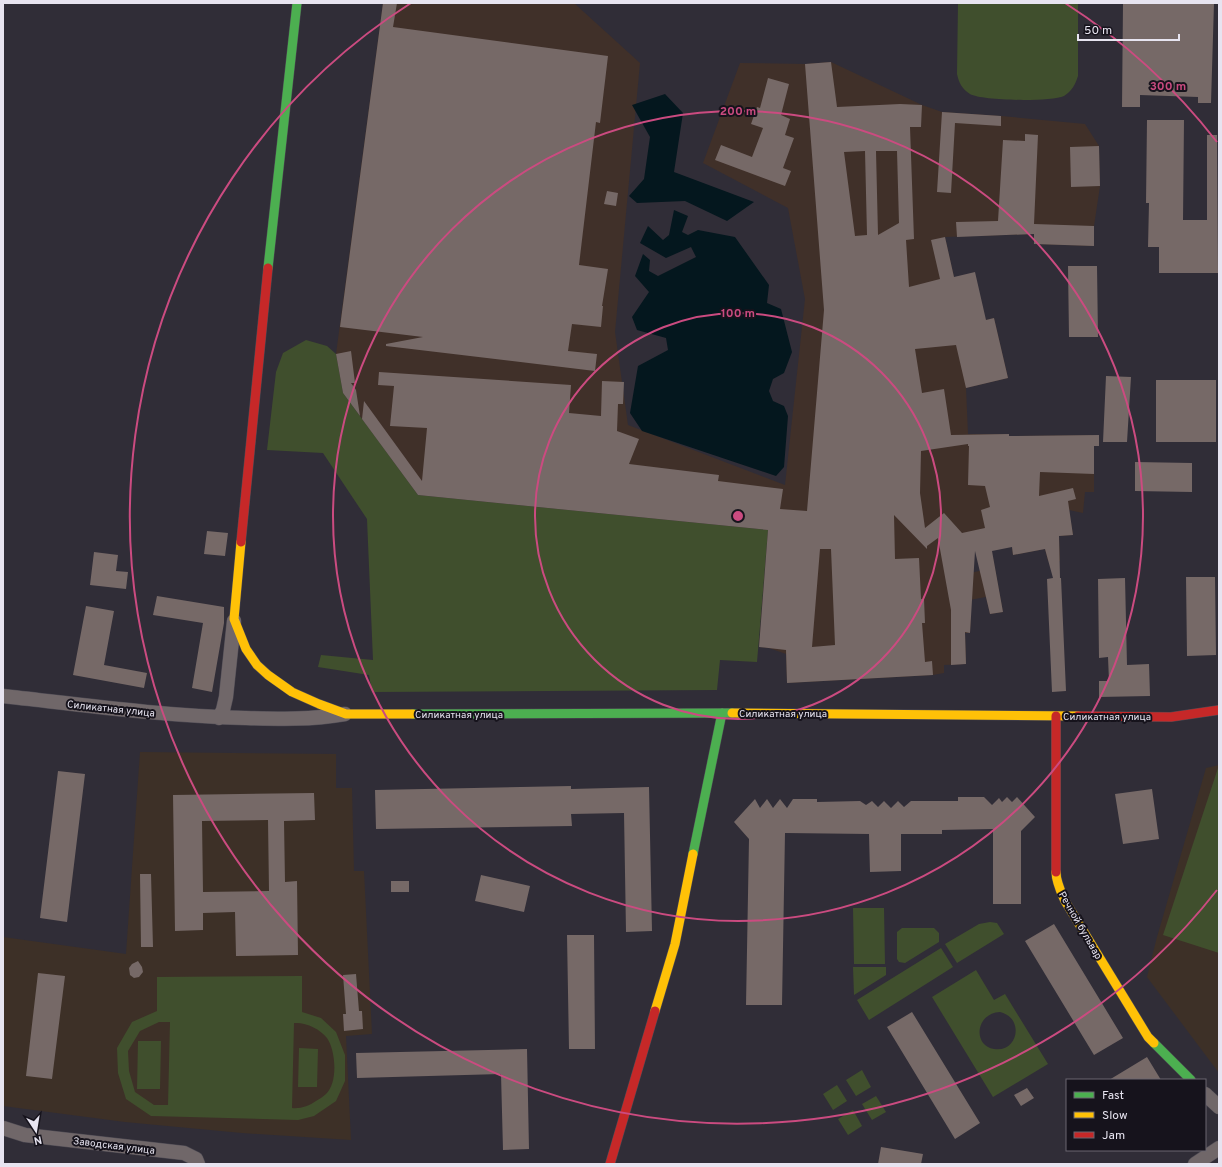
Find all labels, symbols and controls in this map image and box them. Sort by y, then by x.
scale bar [1078,16,1179,42]
text: 50 m [1084,23,1112,39]
text: 300 m [1150,79,1186,95]
text: 200 m [720,104,756,120]
text: 100 m [721,306,755,322]
centre of rings [731,509,745,523]
street label: Силикатная улица [66,698,155,721]
street label: Силикатная улица [739,708,827,721]
street label: Силикатная улица [415,709,503,722]
street label: Силикатная улица [1063,711,1151,724]
street label: Речной бульвар [1055,890,1105,962]
legend [1066,1079,1206,1151]
text: Fast [1102,1088,1124,1104]
text: Slow [1102,1108,1128,1124]
north arrow [16,1111,56,1151]
text: Jam [1102,1128,1125,1144]
text: N [33,1132,43,1147]
street label: Заводская улица [72,1135,155,1158]

